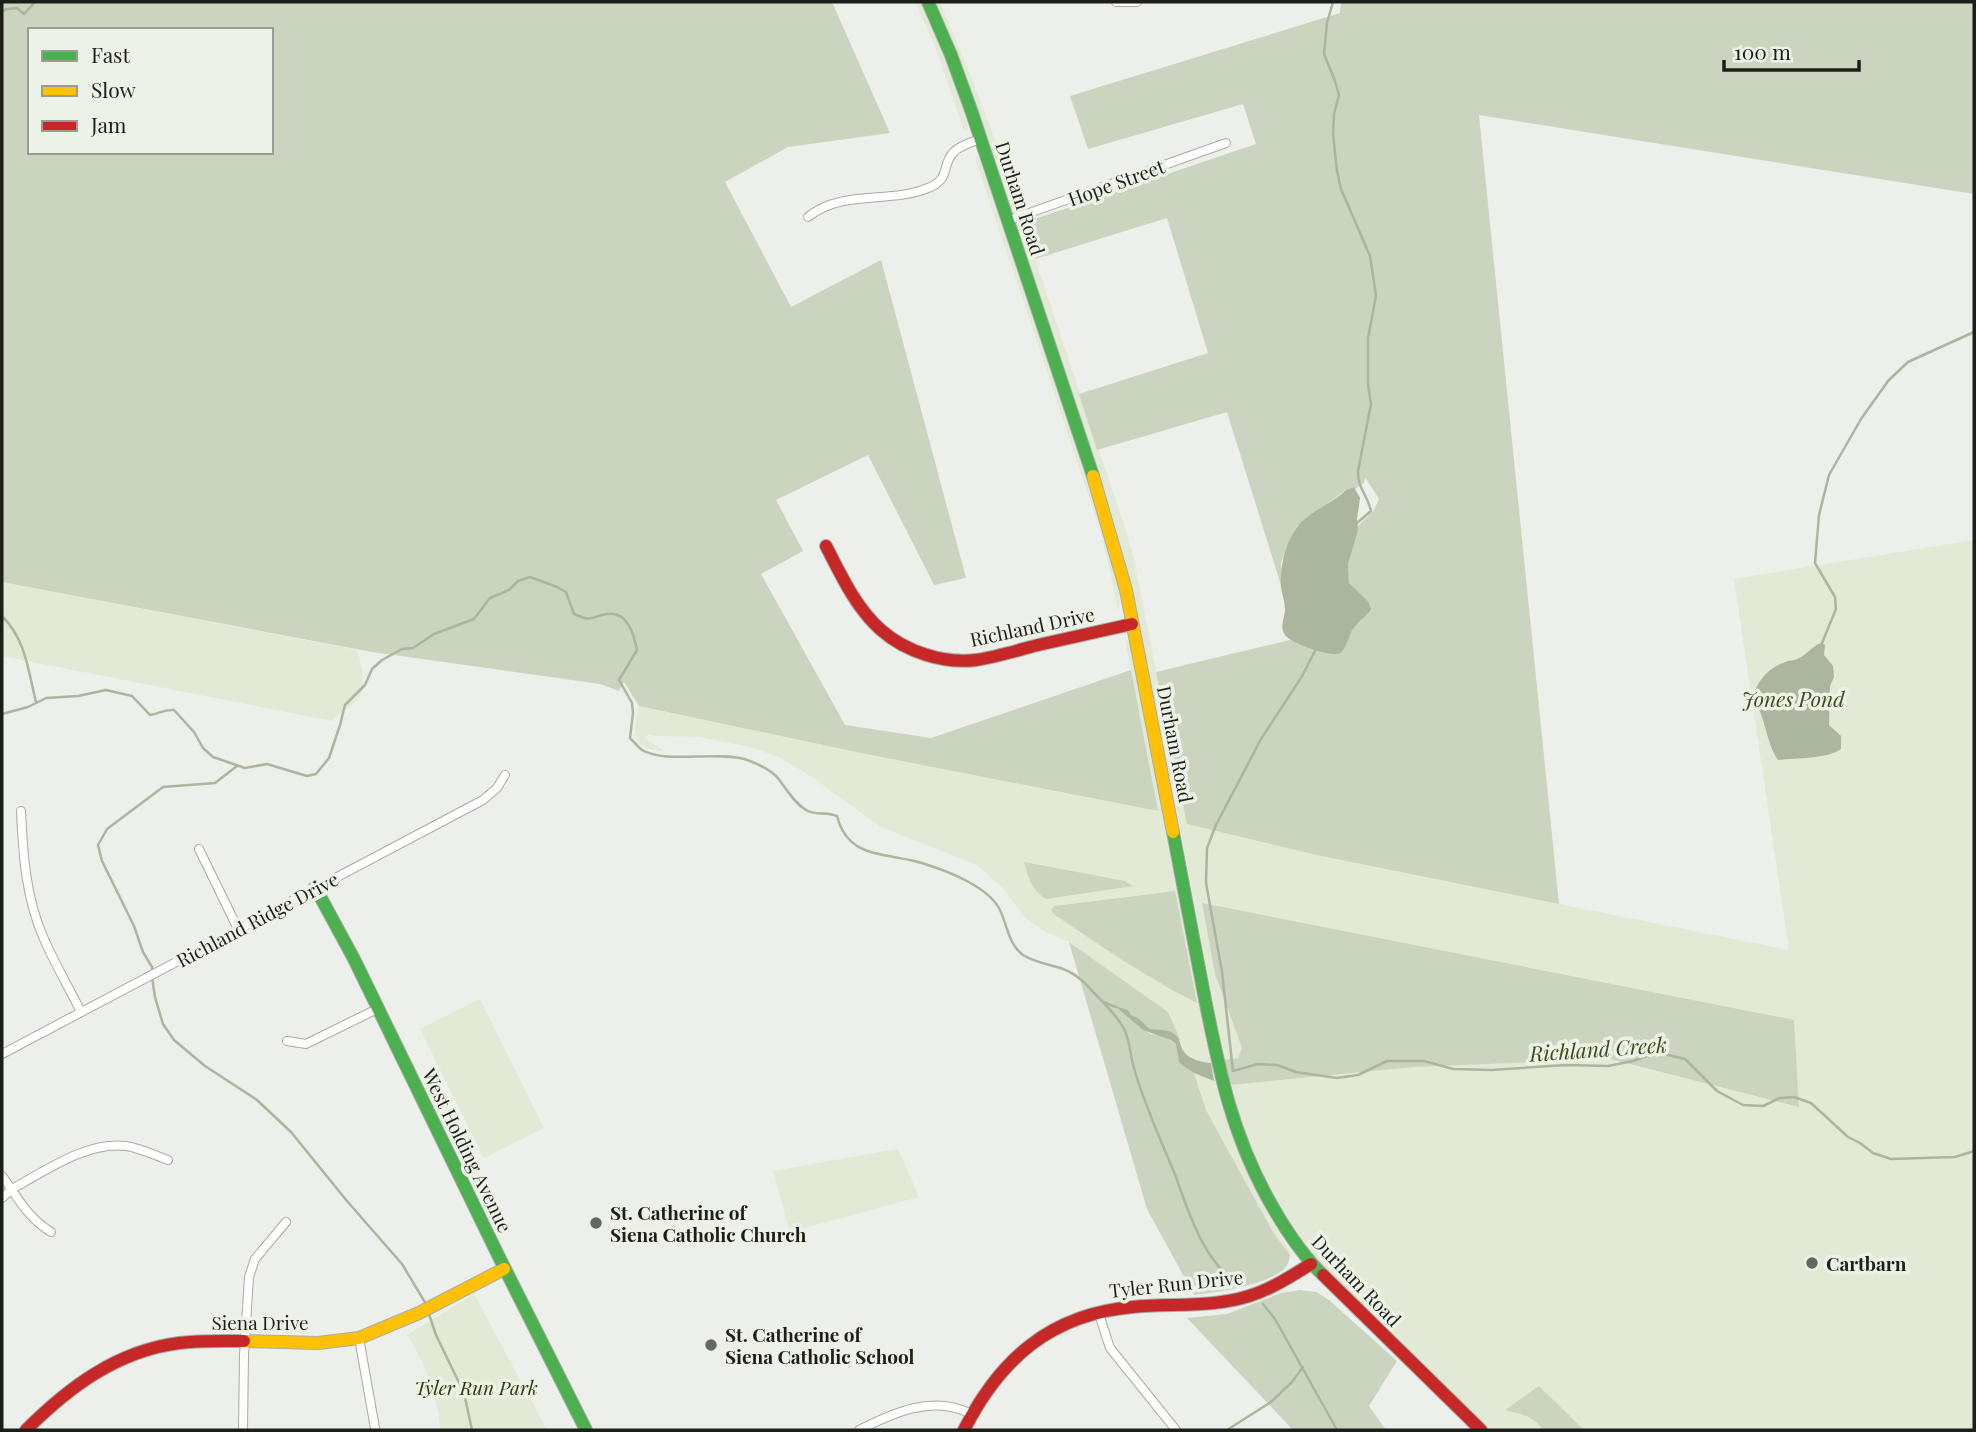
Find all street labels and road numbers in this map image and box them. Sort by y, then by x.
street label: Durham Road [990,138,1052,258]
street label: Hope Street [1064,152,1168,211]
street label: Richland Drive [967,600,1097,652]
street label: Durham Road [1152,683,1200,805]
street label: Richland Ridge Drive [171,865,343,973]
street label: West Holding Avenue [417,1063,519,1236]
street label: Durham Road [1307,1228,1407,1332]
street label: Tyler Run Drive [1108,1263,1244,1303]
street label: Siena Drive [211,1309,309,1335]

